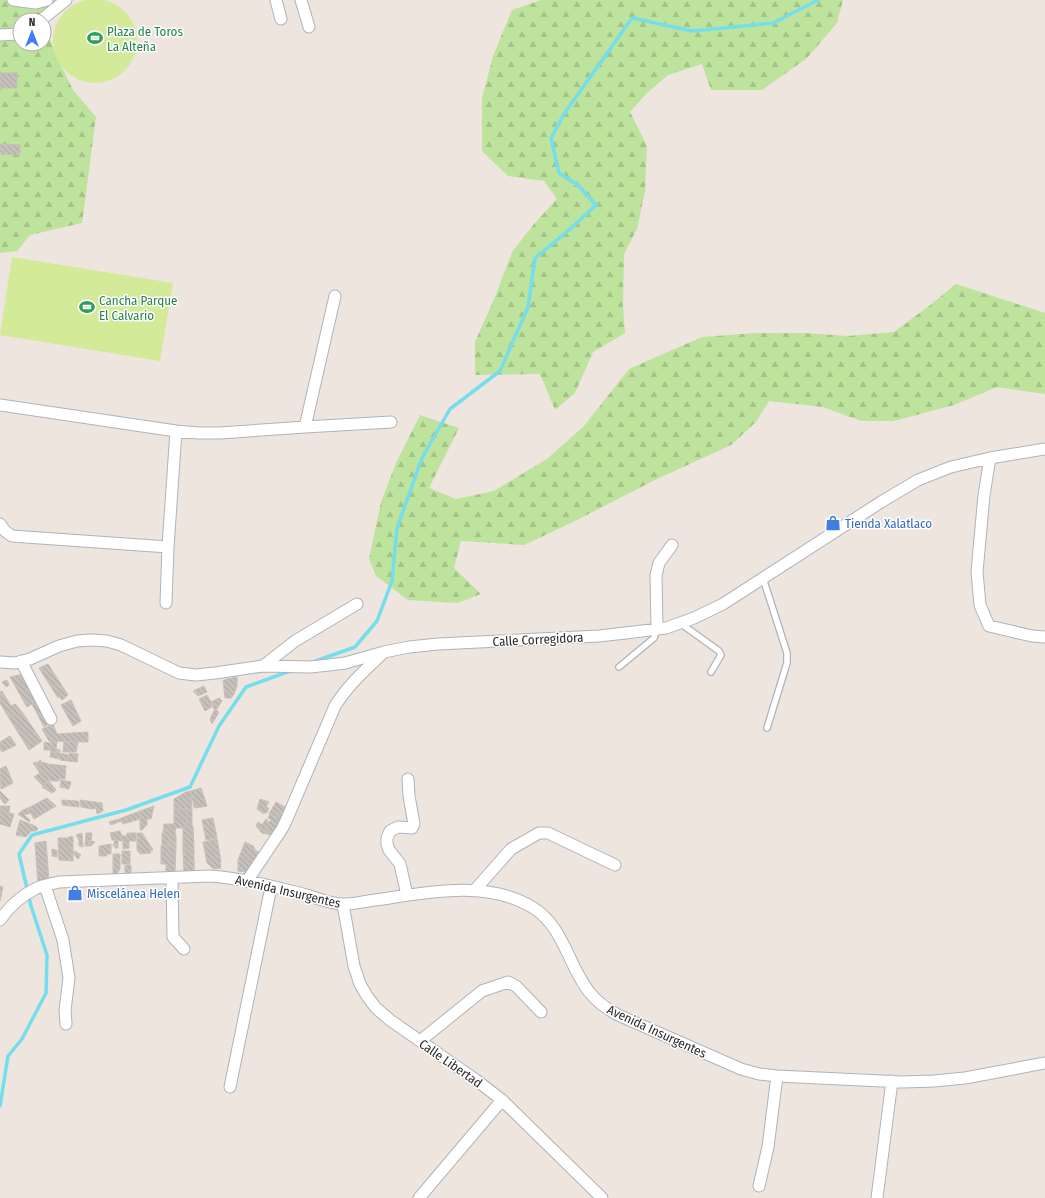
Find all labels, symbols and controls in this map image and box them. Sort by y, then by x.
north arrow [12,12,52,52]
text: N [29,16,35,29]
place label: Plaza de Toros La Alteña [107,24,183,54]
sports icon: Plaza de Toros La Alteña [86,29,104,47]
place label: Cancha Parque El Calvario [99,293,177,323]
sports icon: Cancha Parque El Calvario [78,298,96,316]
shop icon: Tienda Xalatlaco [824,514,842,532]
place label: Tienda Xalatlaco [845,516,932,531]
street label: Calle Corregidora [492,630,584,649]
street label: Avenida Insurgentes [234,872,342,911]
shop icon: Miscelánea Helen [66,884,84,902]
place label: Miscelánea Helen [87,886,180,901]
street label: Avenida Insurgentes [605,1002,709,1061]
street label: Calle Libertad [416,1036,485,1091]

